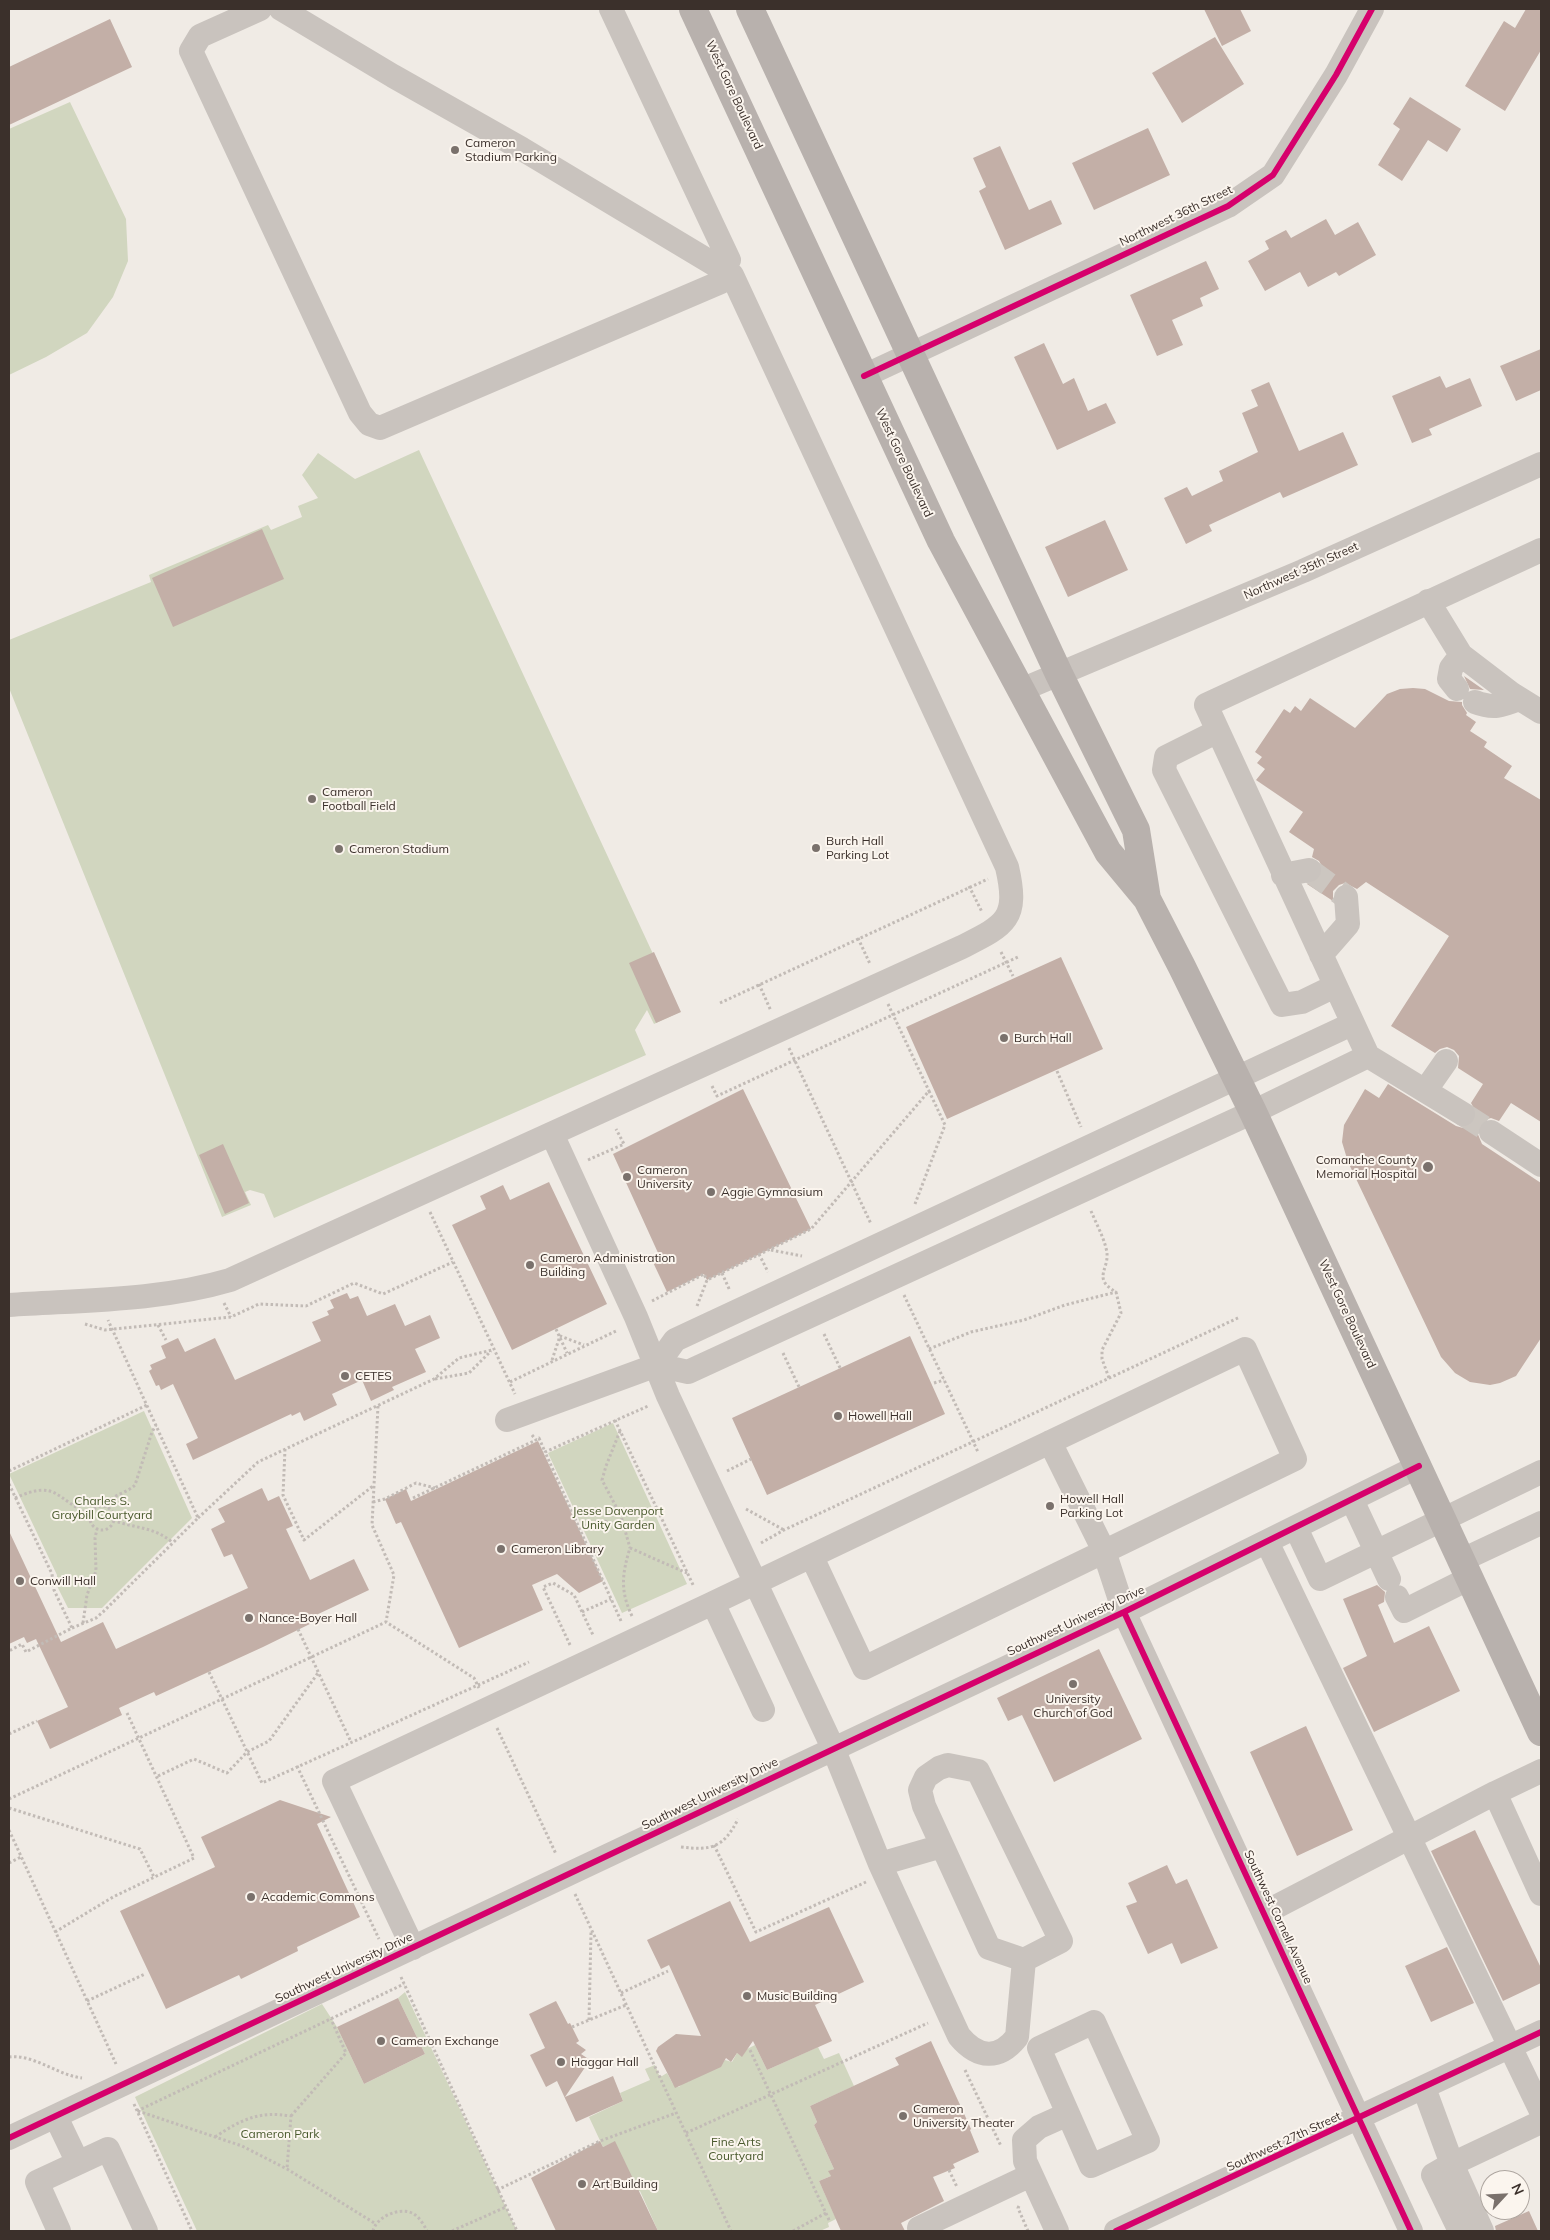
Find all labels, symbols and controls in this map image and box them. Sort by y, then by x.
street label: West Gore Boulevard [703,38,765,152]
place label: Cameron Stadium Parking [465,136,557,164]
marker: Cameron Stadium Parking [449,144,461,156]
street label: Northwest 36th Street [1117,182,1235,250]
street label: West Gore Boulevard [873,406,935,520]
street label: Northwest 35th Street [1242,539,1360,603]
place label: Cameron Football Field [322,785,396,813]
marker: Cameron Football Field [306,793,318,805]
place label: Burch Hall Parking Lot [826,834,889,862]
place label: Cameron Stadium [349,842,449,856]
marker: Burch Hall Parking Lot [810,842,822,854]
marker: Cameron Stadium [333,843,345,855]
place label: Burch Hall [1014,1031,1072,1045]
marker: Burch Hall [998,1032,1010,1044]
place label: Comanche County Memorial Hospital [1316,1153,1417,1181]
marker: Comanche County Memorial Hospital [1421,1160,1435,1174]
place label: Cameron University [637,1163,692,1191]
marker: Cameron University [621,1171,633,1183]
place label: Aggie Gymnasium [721,1185,823,1199]
marker: Aggie Gymnasium [705,1186,717,1198]
place label: Cameron Administration Building [540,1251,675,1279]
street label: West Gore Boulevard [1316,1257,1378,1371]
marker: Cameron Administration Building [524,1259,536,1271]
place label: CETES [355,1369,392,1383]
marker: CETES [339,1370,351,1382]
place label: Howell Hall [848,1409,912,1423]
marker: Howell Hall [832,1410,844,1422]
place label: Howell Hall Parking Lot [1060,1492,1124,1520]
park label: Charles S. Graybill Courtyard [52,1494,152,1522]
marker: Howell Hall Parking Lot [1044,1500,1056,1512]
park label: Jesse Davenport Unity Garden [573,1504,663,1532]
place label: Cameron Library [511,1542,604,1556]
marker: Cameron Library [495,1543,507,1555]
place label: Conwill Hall [30,1574,96,1588]
marker: Conwill Hall [14,1575,26,1587]
street label: Southwest University Drive [1005,1583,1147,1659]
place label: Nance-Boyer Hall [259,1611,357,1625]
marker: Nance-Boyer Hall [243,1612,255,1624]
marker: University Church of God [1067,1678,1079,1690]
place label: University Church of God [1033,1692,1113,1720]
street label: Southwest University Drive [640,1755,780,1833]
street label: Southwest Cornell Avenue [1241,1848,1315,1986]
place label: Academic Commons [261,1890,375,1904]
marker: Academic Commons [245,1891,257,1903]
street label: Southwest University Drive [273,1930,415,2006]
place label: Music Building [757,1989,837,2003]
marker: Music Building [741,1990,753,2002]
place label: Cameron Exchange [391,2034,499,2048]
marker: Cameron Exchange [375,2035,387,2047]
place label: Haggar Hall [571,2055,639,2069]
marker: Haggar Hall [555,2056,567,2068]
place label: Cameron University Theater [913,2102,1014,2130]
street label: Southwest 27th Street [1225,2109,1343,2175]
marker: Cameron University Theater [897,2110,909,2122]
park label: Cameron Park [241,2127,319,2141]
park label: Fine Arts Courtyard [708,2135,764,2163]
north arrow [1480,2170,1530,2220]
place label: Art Building [592,2177,658,2191]
marker: Art Building [576,2178,588,2190]
text: N [1507,2180,1528,2198]

